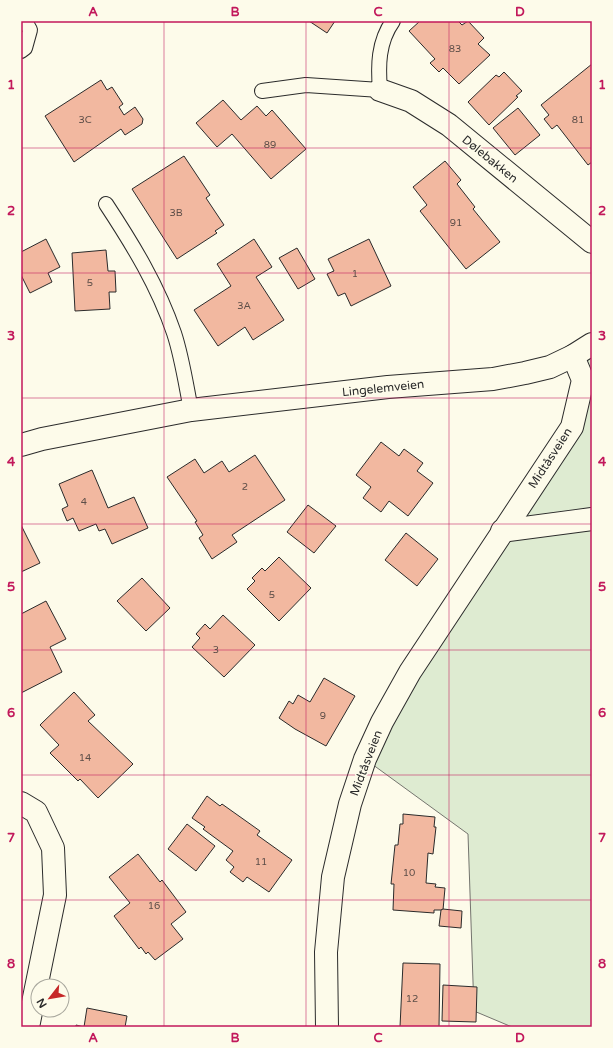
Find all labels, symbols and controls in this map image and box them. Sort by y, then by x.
text: A [88,4,98,20]
text: B [230,4,240,20]
text: C [373,4,383,20]
text: D [515,4,525,20]
house number: 83 [449,43,461,55]
text: 1 [7,77,15,93]
text: 1 [598,77,606,93]
house number: 3C [78,114,92,126]
house number: 81 [572,114,584,126]
street label: Dølebakken [459,132,521,186]
house number: 89 [264,139,276,151]
text: 2 [7,203,15,219]
text: 2 [598,203,606,219]
house number: 3B [169,207,183,219]
house number: 91 [450,217,462,229]
house number: 1 [352,268,358,280]
house number: 5 [87,277,93,289]
house number: 3A [237,300,251,312]
text: 3 [7,328,15,344]
text: 3 [598,328,606,344]
street label: Lingelemveien [341,377,425,399]
street label: Midtåsveien [525,425,575,491]
text: 4 [7,454,16,470]
text: 4 [598,454,607,470]
house number: 2 [242,481,248,493]
house number: 4 [81,496,87,508]
text: 5 [7,579,15,595]
text: 5 [598,579,606,595]
house number: 5 [269,589,275,601]
house number: 3 [213,644,219,656]
text: 6 [7,705,15,721]
text: 6 [598,705,606,721]
house number: 9 [320,710,326,722]
street label: Midtåsveien [347,728,385,798]
house number: 14 [79,752,91,764]
text: 7 [7,830,15,846]
text: 7 [598,830,606,846]
house number: 11 [255,856,267,868]
house number: 10 [403,867,415,879]
house number: 16 [148,900,160,912]
text: 8 [7,956,15,972]
text: 8 [598,956,606,972]
north arrow [30,978,70,1018]
house number: 12 [406,993,418,1005]
text: N [34,996,50,1010]
text: A [88,1030,98,1046]
text: B [230,1030,240,1046]
text: C [373,1030,383,1046]
text: D [515,1030,525,1046]

